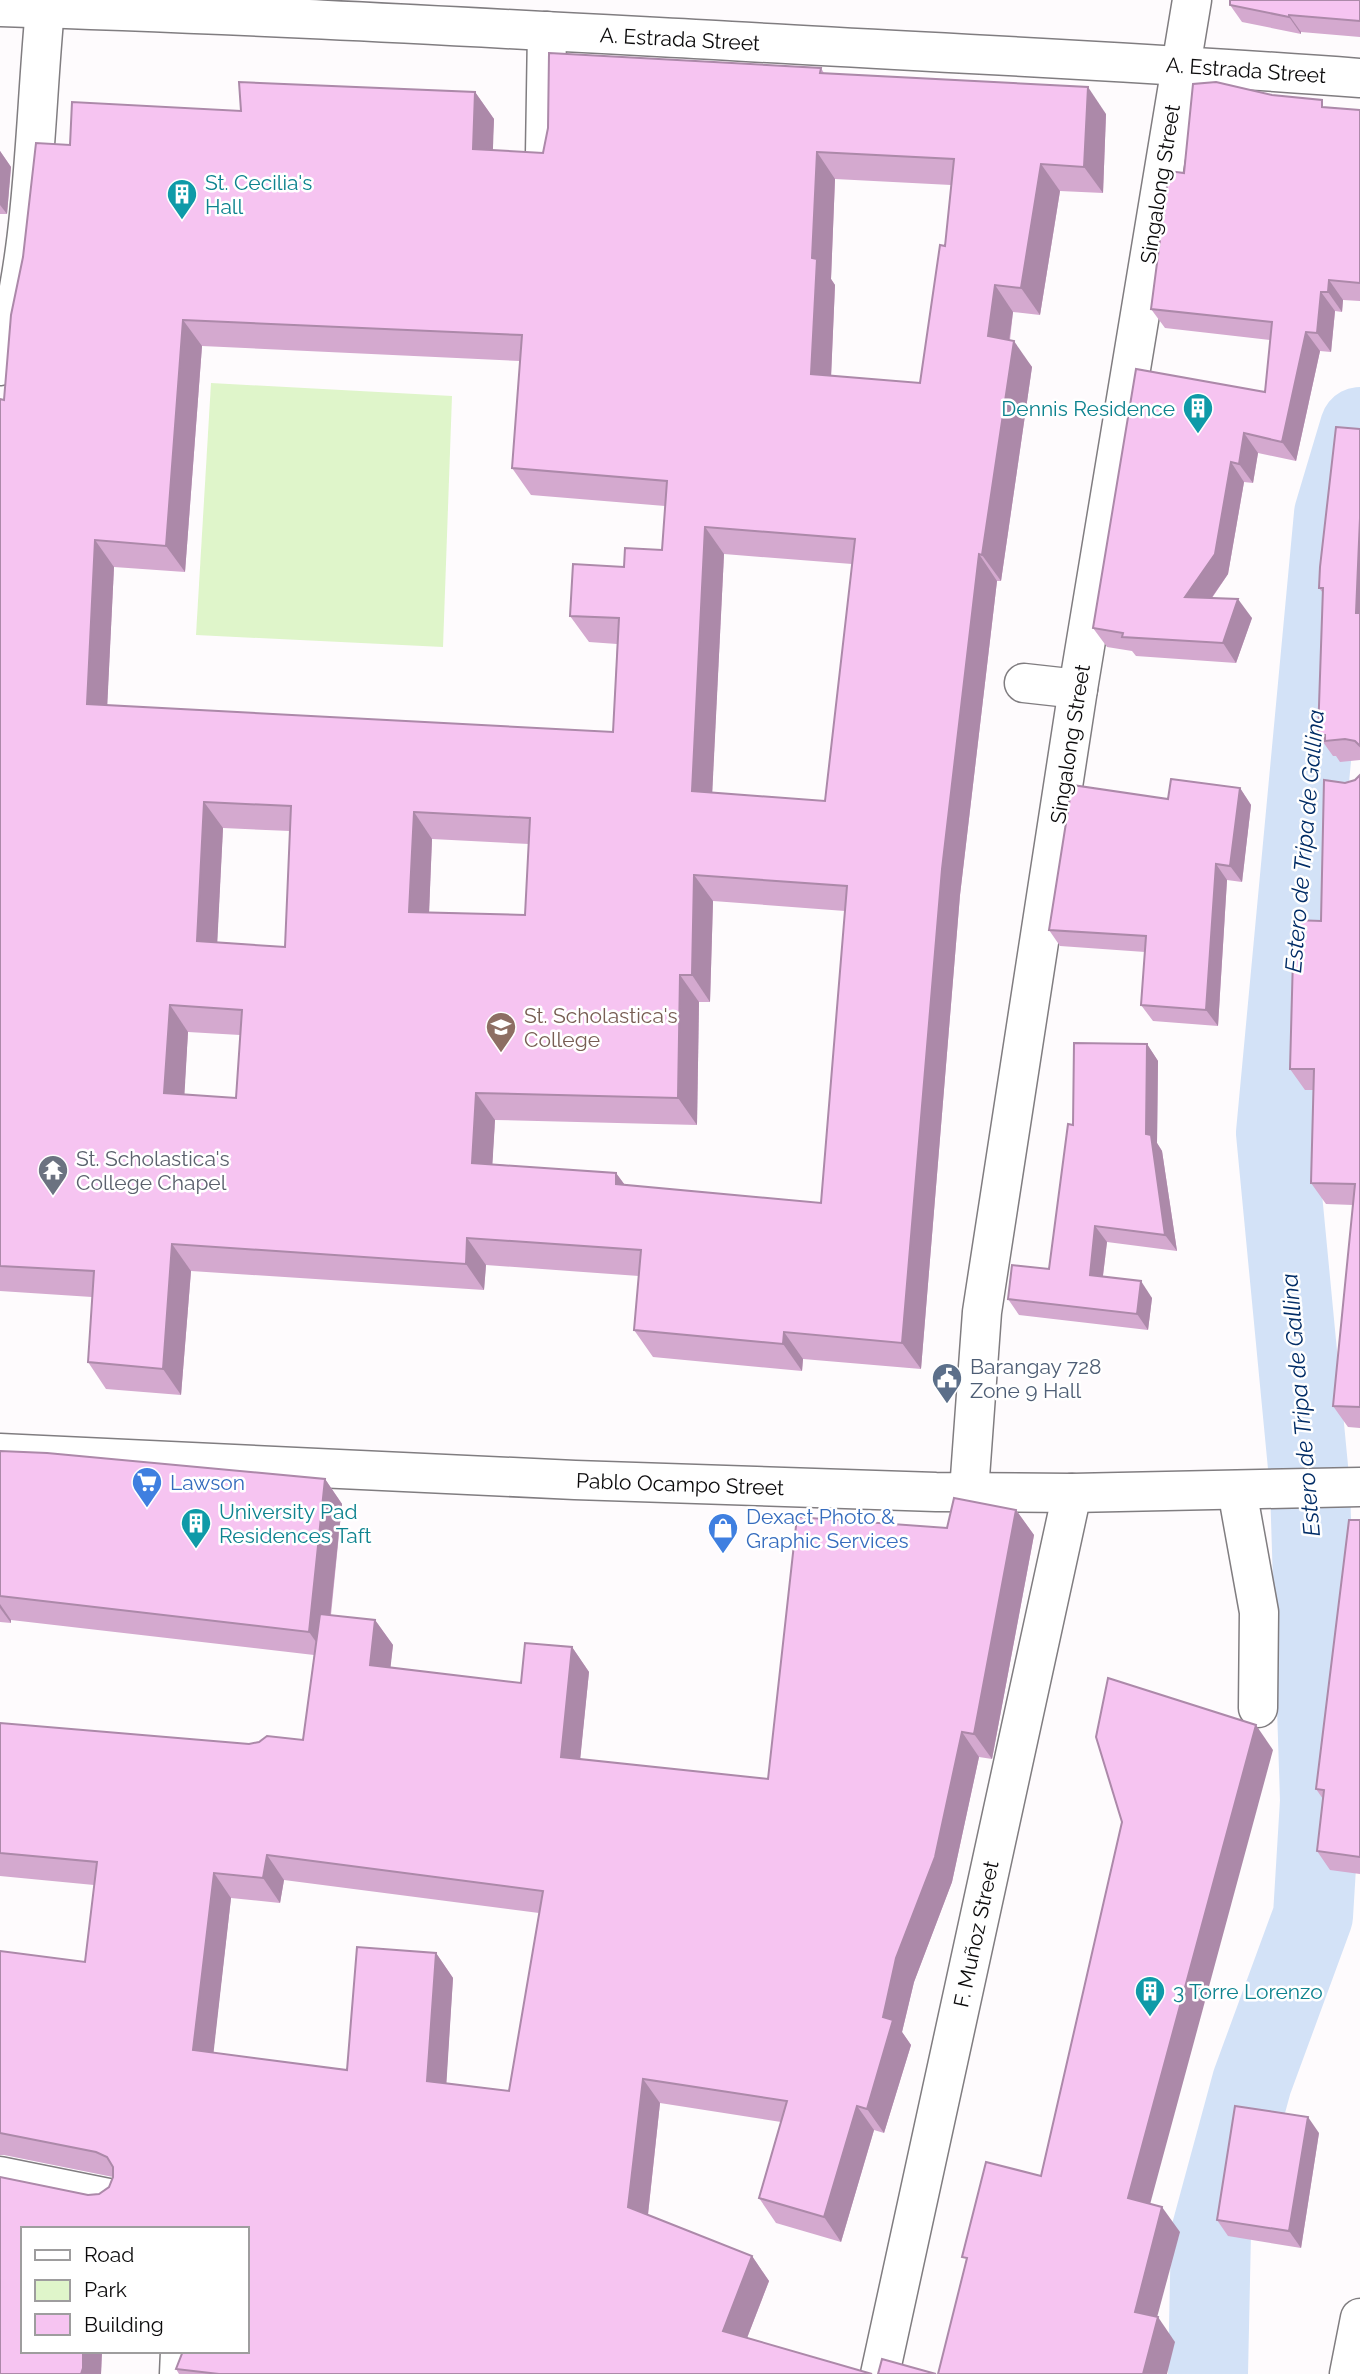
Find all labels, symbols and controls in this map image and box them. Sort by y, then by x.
street label: A. Estrada Street [599,22,761,56]
street label: A. Estrada Street [1165,52,1327,88]
street label: Singalong Street [1135,103,1185,265]
place label: St. Cecilia's Hall [205,170,312,219]
building icon: St. Cecilia's Hall [165,177,199,221]
building icon: Dennis Residence [1181,391,1215,435]
place label: Dennis Residence [1001,396,1175,421]
street label: Singalong Street [1045,663,1095,825]
water label: Estero de Tripa de Gallina [1279,708,1329,974]
place label: St. Scholastica's College [524,1003,678,1052]
school or university icon: St. Scholastica's College [484,1010,518,1054]
place label: St. Scholastica's College Chapel [76,1146,230,1195]
temple icon: St. Scholastica's College Chapel [36,1153,70,1197]
water label: Estero de Tripa de Gallina [1275,1272,1325,1538]
place label: Barangay 728 Zone 9 Hall [970,1354,1101,1403]
public building icon: Barangay 728 Zone 9 Hall [930,1361,964,1405]
supermarket icon: Lawson [130,1465,164,1509]
street label: Pablo Ocampo Street [576,1468,784,1500]
place label: Lawson [170,1470,245,1495]
place label: University Pad Residences Taft [219,1499,372,1548]
place label: Dexact Photo & Graphic Services [746,1504,909,1553]
building icon: University Pad Residences Taft [179,1506,213,1550]
shop icon: Dexact Photo & Graphic Services [706,1511,740,1555]
street label: F. Muñoz Street [948,1858,1004,2010]
building icon: 3 Torre Lorenzo [1133,1974,1167,2018]
place label: 3 Torre Lorenzo [1173,1979,1323,2004]
legend [21,2227,248,2353]
text: Road [84,2242,134,2267]
text: Park [84,2277,127,2302]
text: Building [84,2312,164,2337]

